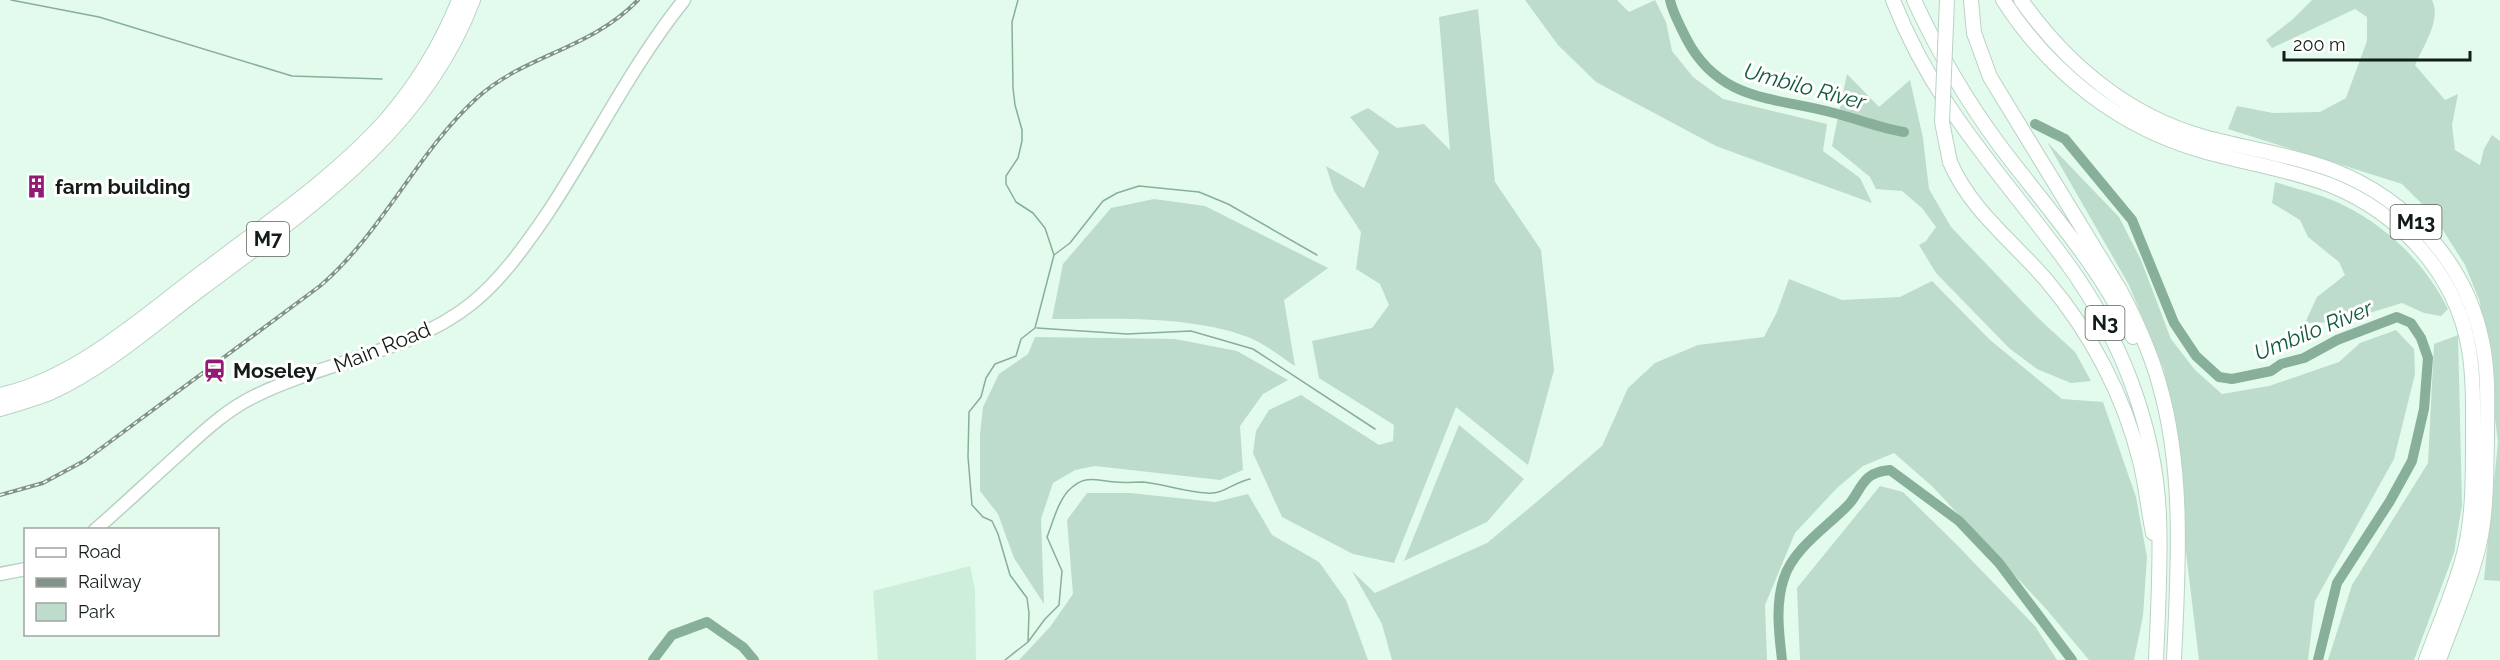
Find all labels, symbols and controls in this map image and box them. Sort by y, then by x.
scale bar [2284,24,2470,62]
text: 200 m [2293,34,2346,55]
water label: Umbilo River [1741,57,1870,115]
building icon: farm building [24,173,50,199]
place label: farm building [55,174,191,199]
road number: M13 [2390,205,2442,239]
road number: M7 [247,222,289,256]
water label: Umbilo River [2250,294,2377,365]
road number: N3 [2086,306,2124,340]
street label: Main Road [330,316,434,378]
station icon: Moseley [202,357,228,383]
place label: Moseley [233,358,318,383]
legend [24,528,219,636]
text: Road [78,541,121,562]
text: Railway [78,571,142,592]
text: Park [78,601,115,622]

